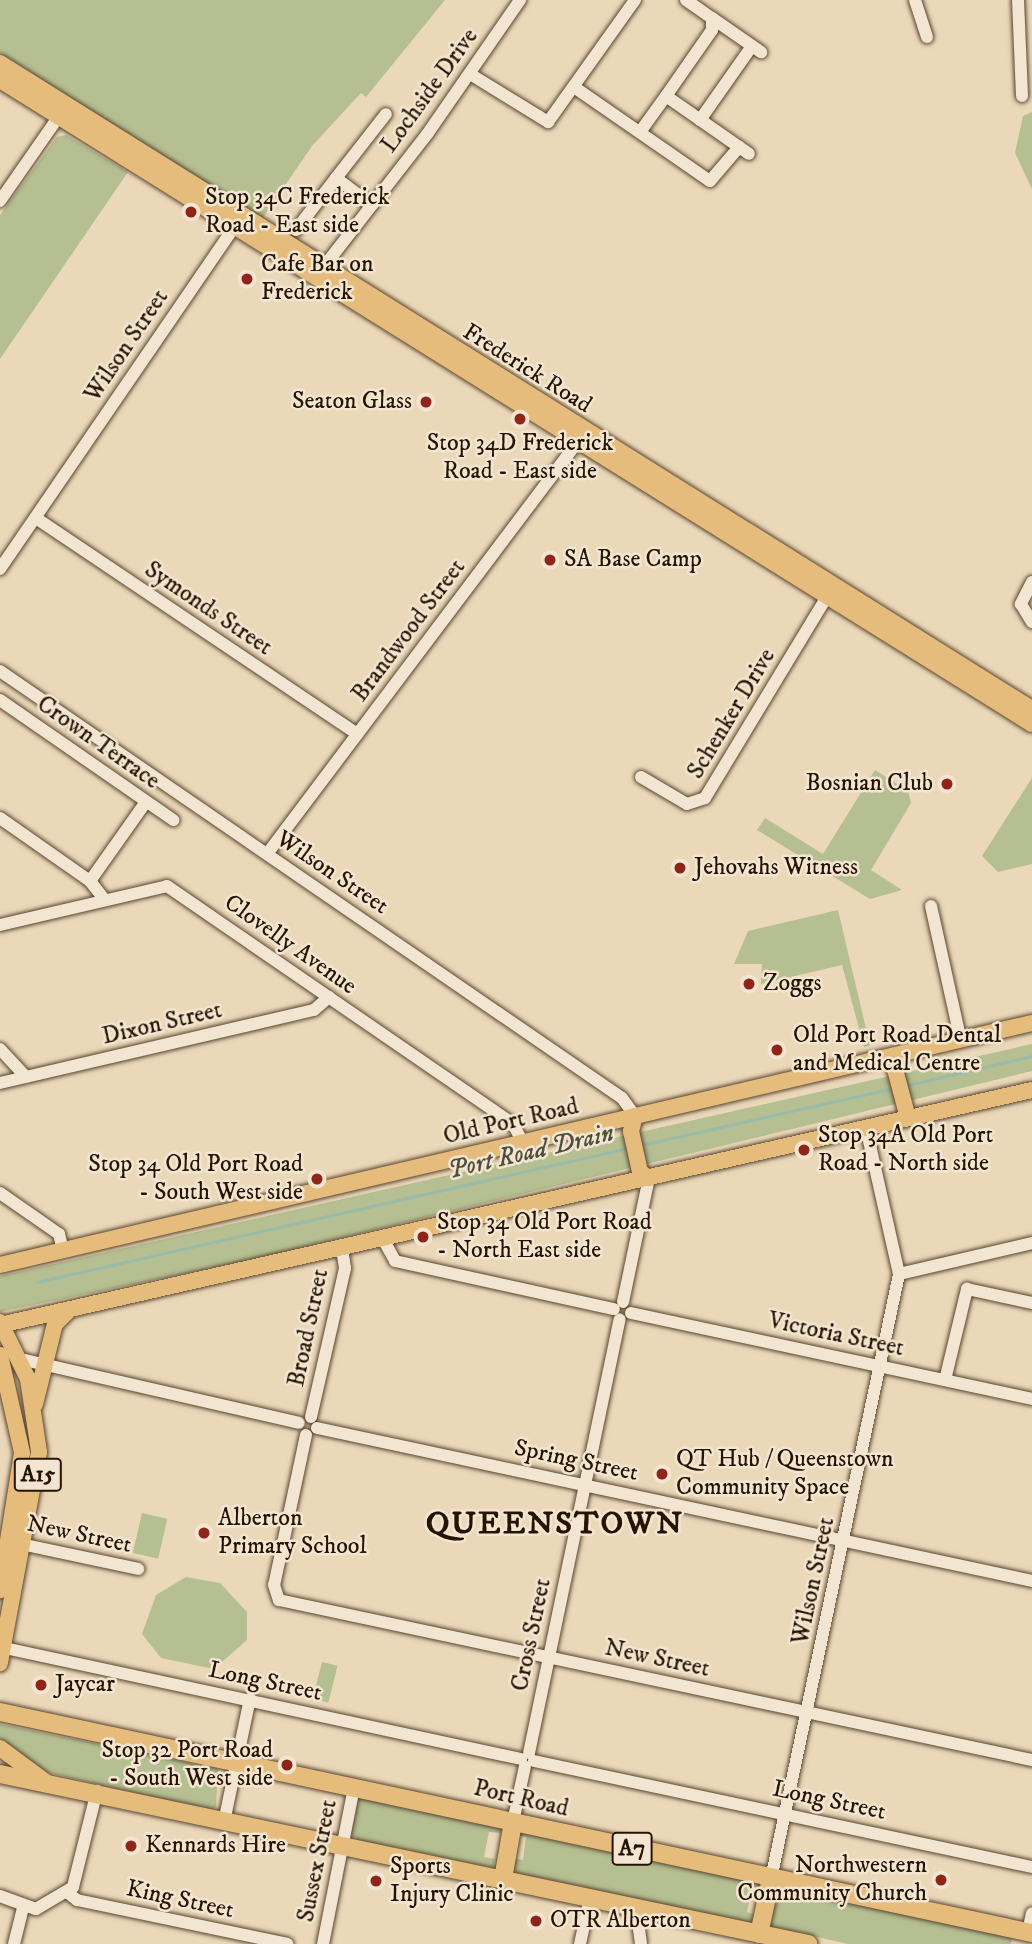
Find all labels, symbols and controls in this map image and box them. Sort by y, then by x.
street label: Lochside Drive [375,23,485,159]
place label: Stop 34C Frederick Road - East side [205,184,390,240]
marker: Stop 34C Frederick Road - East side [183,204,199,220]
place label: Cafe Bar on Frederick [261,251,373,307]
marker: Cafe Bar on Frederick [239,271,255,287]
street label: Wilson Street [79,284,175,408]
street label: Frederick Road [457,318,597,420]
place label: Seaton Glass [292,388,412,416]
marker: Seaton Glass [418,394,434,410]
marker: Stop 34D Frederick Road - East side [512,411,528,427]
place label: Stop 34D Frederick Road - East side [427,430,613,486]
place label: SA Base Camp [564,546,702,574]
marker: SA Base Camp [542,552,558,568]
street label: Brandwood Street [346,554,472,708]
street label: Symonds Street [139,556,277,662]
street label: Schenker Drive [682,644,782,784]
street label: Crown Terrace [31,690,165,796]
place label: Bosnian Club [806,770,933,798]
marker: Bosnian Club [939,776,955,792]
street label: Wilson Street [270,825,394,921]
place label: Jehovahs Witness [694,854,858,882]
marker: Jehovahs Witness [672,860,688,876]
street label: Clovelly Avenue [218,889,362,1001]
place label: Zoggs [763,970,821,998]
marker: Zoggs [741,976,757,992]
street label: Dixon Street [99,996,225,1052]
place label: Old Port Road Dental and Medical Centre [793,1022,1001,1078]
marker: Old Port Road Dental and Medical Centre [767,1040,787,1060]
street label: Old Port Road [441,1092,581,1152]
water label: Port Road Drain [445,1118,617,1186]
place label: Stop 34A Old Port Road - North side [818,1122,993,1178]
marker: Stop 34A Old Port Road - North side [796,1142,812,1158]
place label: Stop 34 Old Port Road - South West side [88,1151,303,1207]
marker: Stop 34 Old Port Road - South West side [309,1171,325,1187]
place label: Stop 34 Old Port Road - North East side [437,1209,652,1265]
marker: Stop 34 Old Port Road - North East side [415,1229,431,1245]
street label: Broad Street [282,1266,336,1390]
street label: Victoria Street [765,1307,907,1363]
street label: Spring Street [511,1434,641,1488]
place label: QT Hub / Queenstown Community Space [676,1446,894,1502]
road number: A15 [14,1456,62,1494]
marker: QT Hub / Queenstown Community Space [654,1466,670,1482]
place label: Alberton Primary School [218,1505,367,1561]
district label: QUEENSTOWN [427,1505,683,1543]
street label: New Street [24,1510,134,1560]
street label: Wilson Street [786,1515,842,1647]
marker: Alberton Primary School [196,1525,212,1541]
street label: Cross Street [506,1576,558,1694]
street label: New Street [602,1634,712,1684]
street label: Long Street [206,1656,324,1708]
place label: Jaycar [55,1671,115,1699]
marker: Jaycar [33,1677,49,1693]
place label: Stop 32 Port Road - South West side [101,1737,273,1793]
marker: Stop 32 Port Road - South West side [279,1757,295,1773]
street label: Port Road [471,1774,571,1824]
street label: Long Street [770,1775,888,1827]
street label: Sussex Street [292,1797,344,1925]
road number: A7 [611,1830,653,1868]
place label: Kennards Hire [145,1832,286,1860]
marker: Kennards Hire [123,1838,139,1854]
place label: Northwestern Community Church [737,1852,927,1908]
place label: Sports Injury Clinic [390,1853,514,1909]
marker: Northwestern Community Church [933,1872,949,1888]
marker: Sports Injury Clinic [368,1873,384,1889]
street label: King Street [124,1875,236,1925]
place label: OTR Alberton [550,1907,691,1935]
marker: OTR Alberton [528,1913,544,1929]

